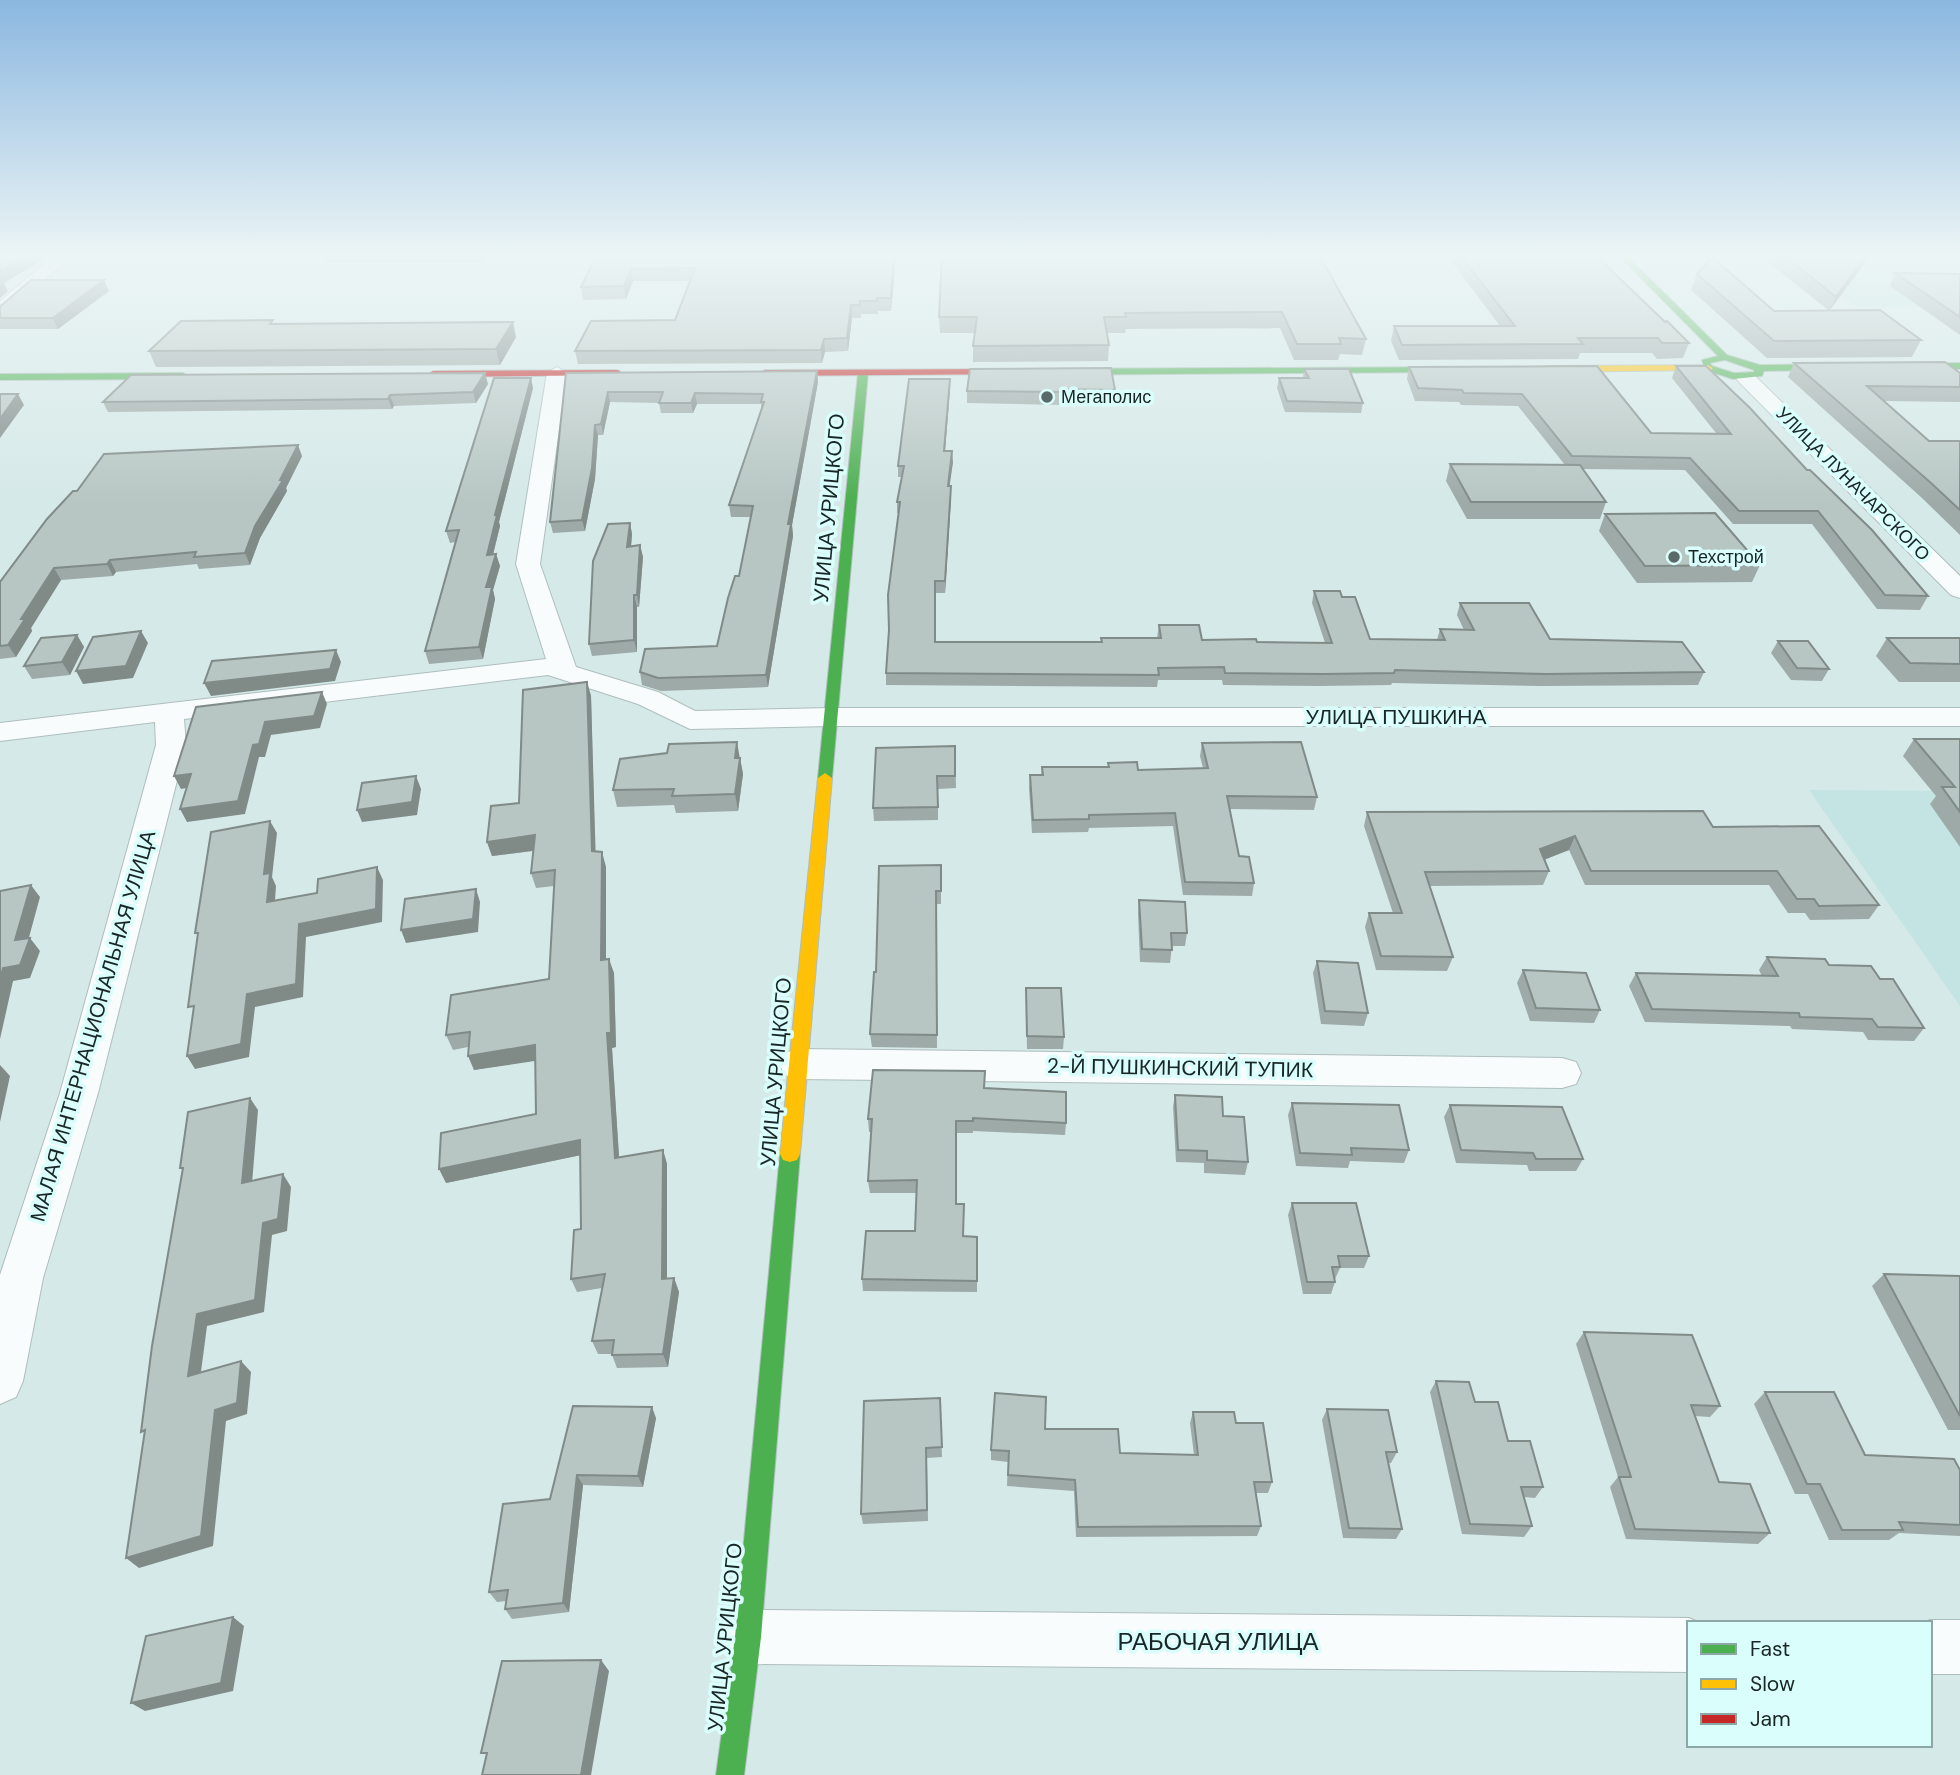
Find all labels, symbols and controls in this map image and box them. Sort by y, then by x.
place label: Мегаполис [1061,385,1151,409]
marker: Мегаполис [1039,389,1055,405]
street label: УЛИЦА ЛУНАЧАРСКОГО [1771,402,1935,566]
street label: УЛИЦА УРИЦКОГО [807,412,851,604]
place label: Техстрой [1688,545,1764,569]
marker: Техстрой [1666,549,1682,565]
street label: УЛИЦА ПУШКИНА [1306,703,1486,731]
street label: МАЛАЯ ИНТЕРНАЦИОНАЛЬНАЯ УЛИЦА [24,827,162,1225]
street label: УЛИЦА УРИЦКОГО [754,976,798,1168]
street label: 2-Й ПУШКИНСКИЙ ТУПИК [1047,1052,1314,1084]
street label: УЛИЦА УРИЦКОГО [701,1541,749,1733]
legend [1687,1621,1932,1747]
street label: РАБОЧАЯ УЛИЦА [1118,1626,1318,1657]
text: Fast [1750,1635,1790,1663]
text: Slow [1750,1670,1795,1698]
text: Jam [1750,1705,1791,1733]

